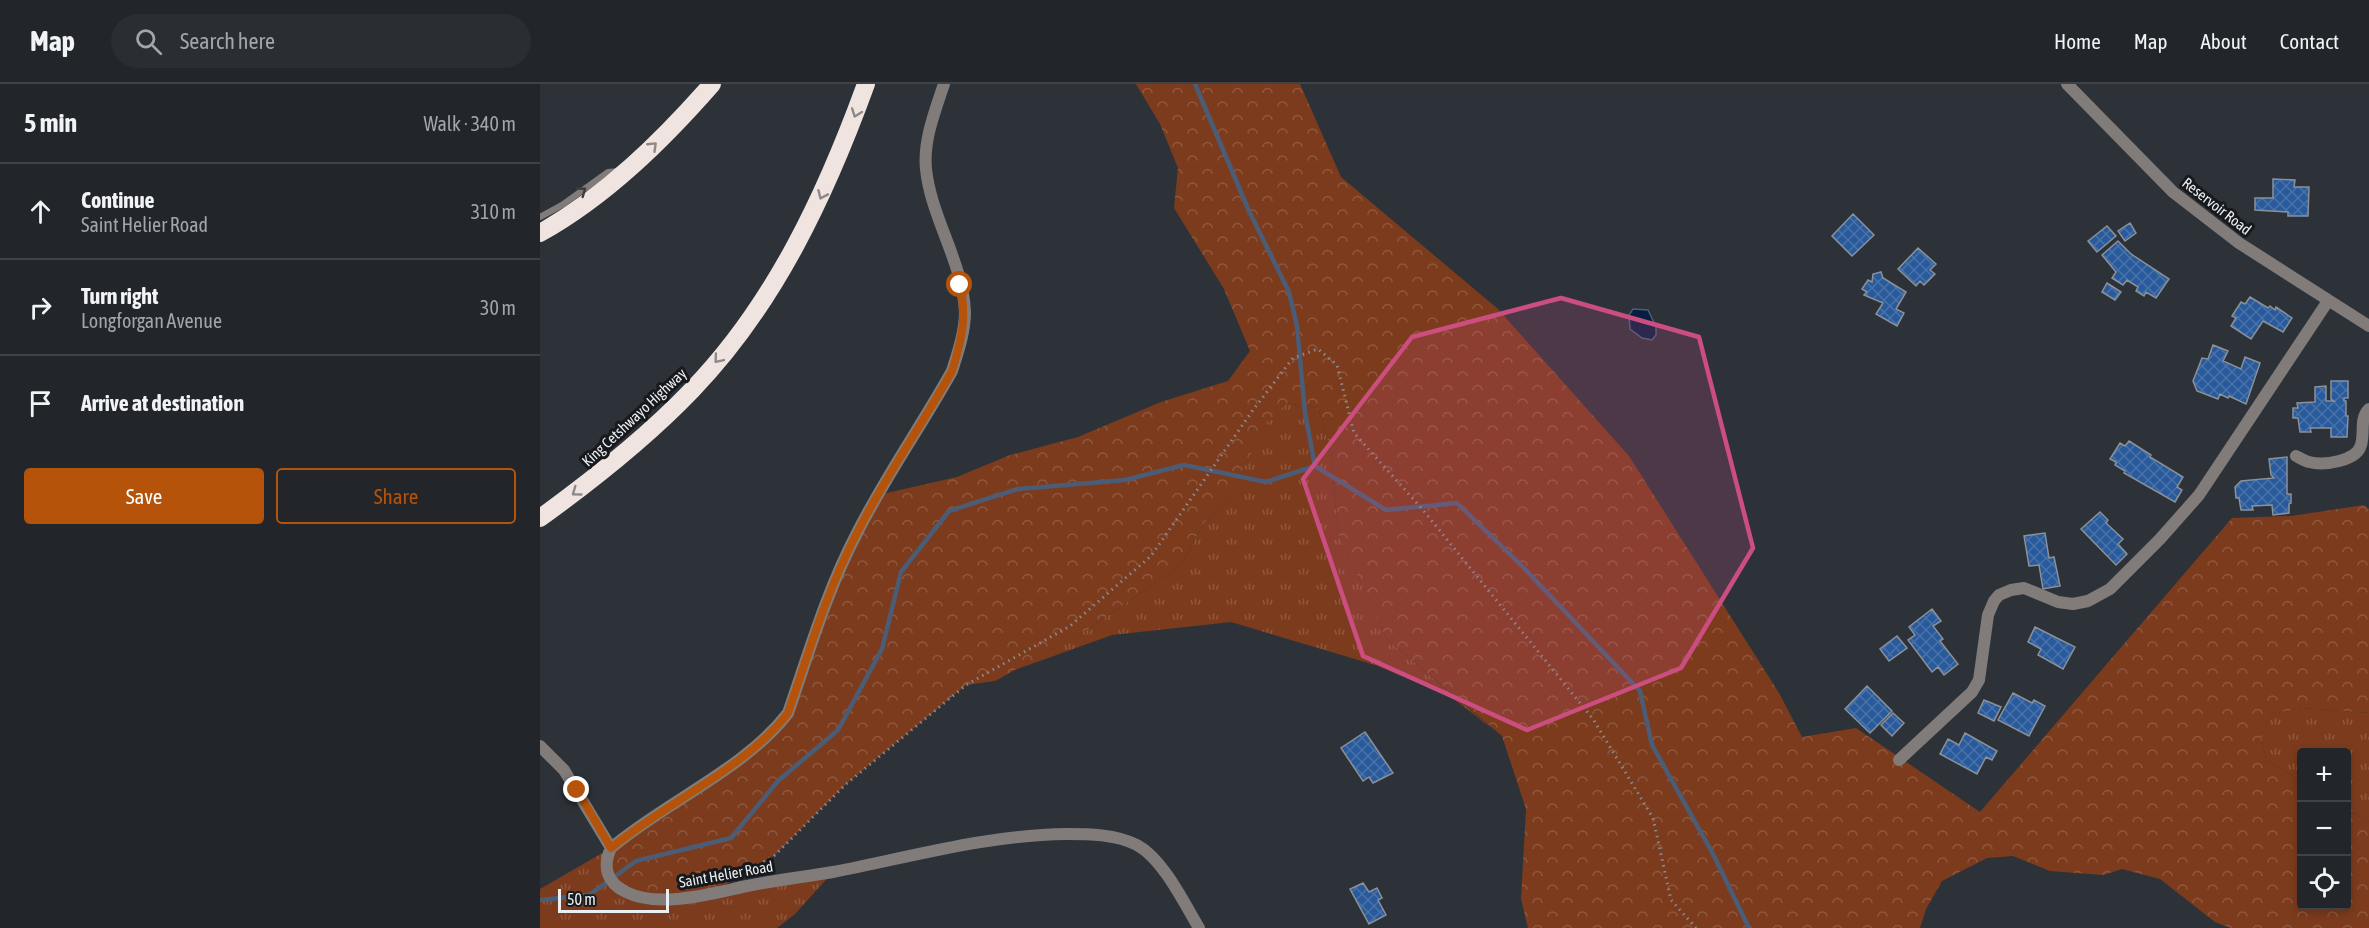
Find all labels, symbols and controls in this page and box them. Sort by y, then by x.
search box [111,14,531,68]
text: Map [30,25,75,57]
icon: search [132,25,165,58]
text: Search here [180,28,275,54]
text: Home [2054,29,2101,53]
text: Map [2134,29,2168,53]
text: About [2201,29,2247,53]
text: Contact [2280,29,2339,53]
one-way arrow [851,107,863,118]
text: 5 min [24,108,77,138]
text: Walk · 340 m [424,112,516,135]
one-way arrow [645,143,656,154]
street label: Reservoir Road [2179,174,2255,238]
text: Continue [81,187,155,213]
one-way arrow [576,187,587,198]
one-way arrow [817,189,829,200]
icon: ahead [24,195,57,228]
text: 310 m [471,200,516,223]
text: Saint Helier Road [81,213,208,236]
route start [946,271,972,297]
text: Turn right [81,283,158,309]
icon: right [24,291,57,324]
text: 30 m [480,296,516,319]
text: Longforgan Avenue [81,309,222,332]
one-way arrow [714,352,725,363]
street label: King Cetshwayo Highway [579,364,689,470]
icon: arrive [24,387,57,420]
text: Arrive at destination [81,390,244,416]
button: Save [24,468,264,524]
button: Share [276,468,516,524]
one-way arrow [571,485,582,496]
map controls [2297,748,2351,910]
button: + [2297,748,2351,802]
route end [563,776,589,802]
button: − [2297,802,2351,856]
button: locate [2297,856,2351,910]
street label: Saint Helier Road [678,857,774,891]
scale bar [558,886,669,914]
text: 50 m [567,890,596,908]

